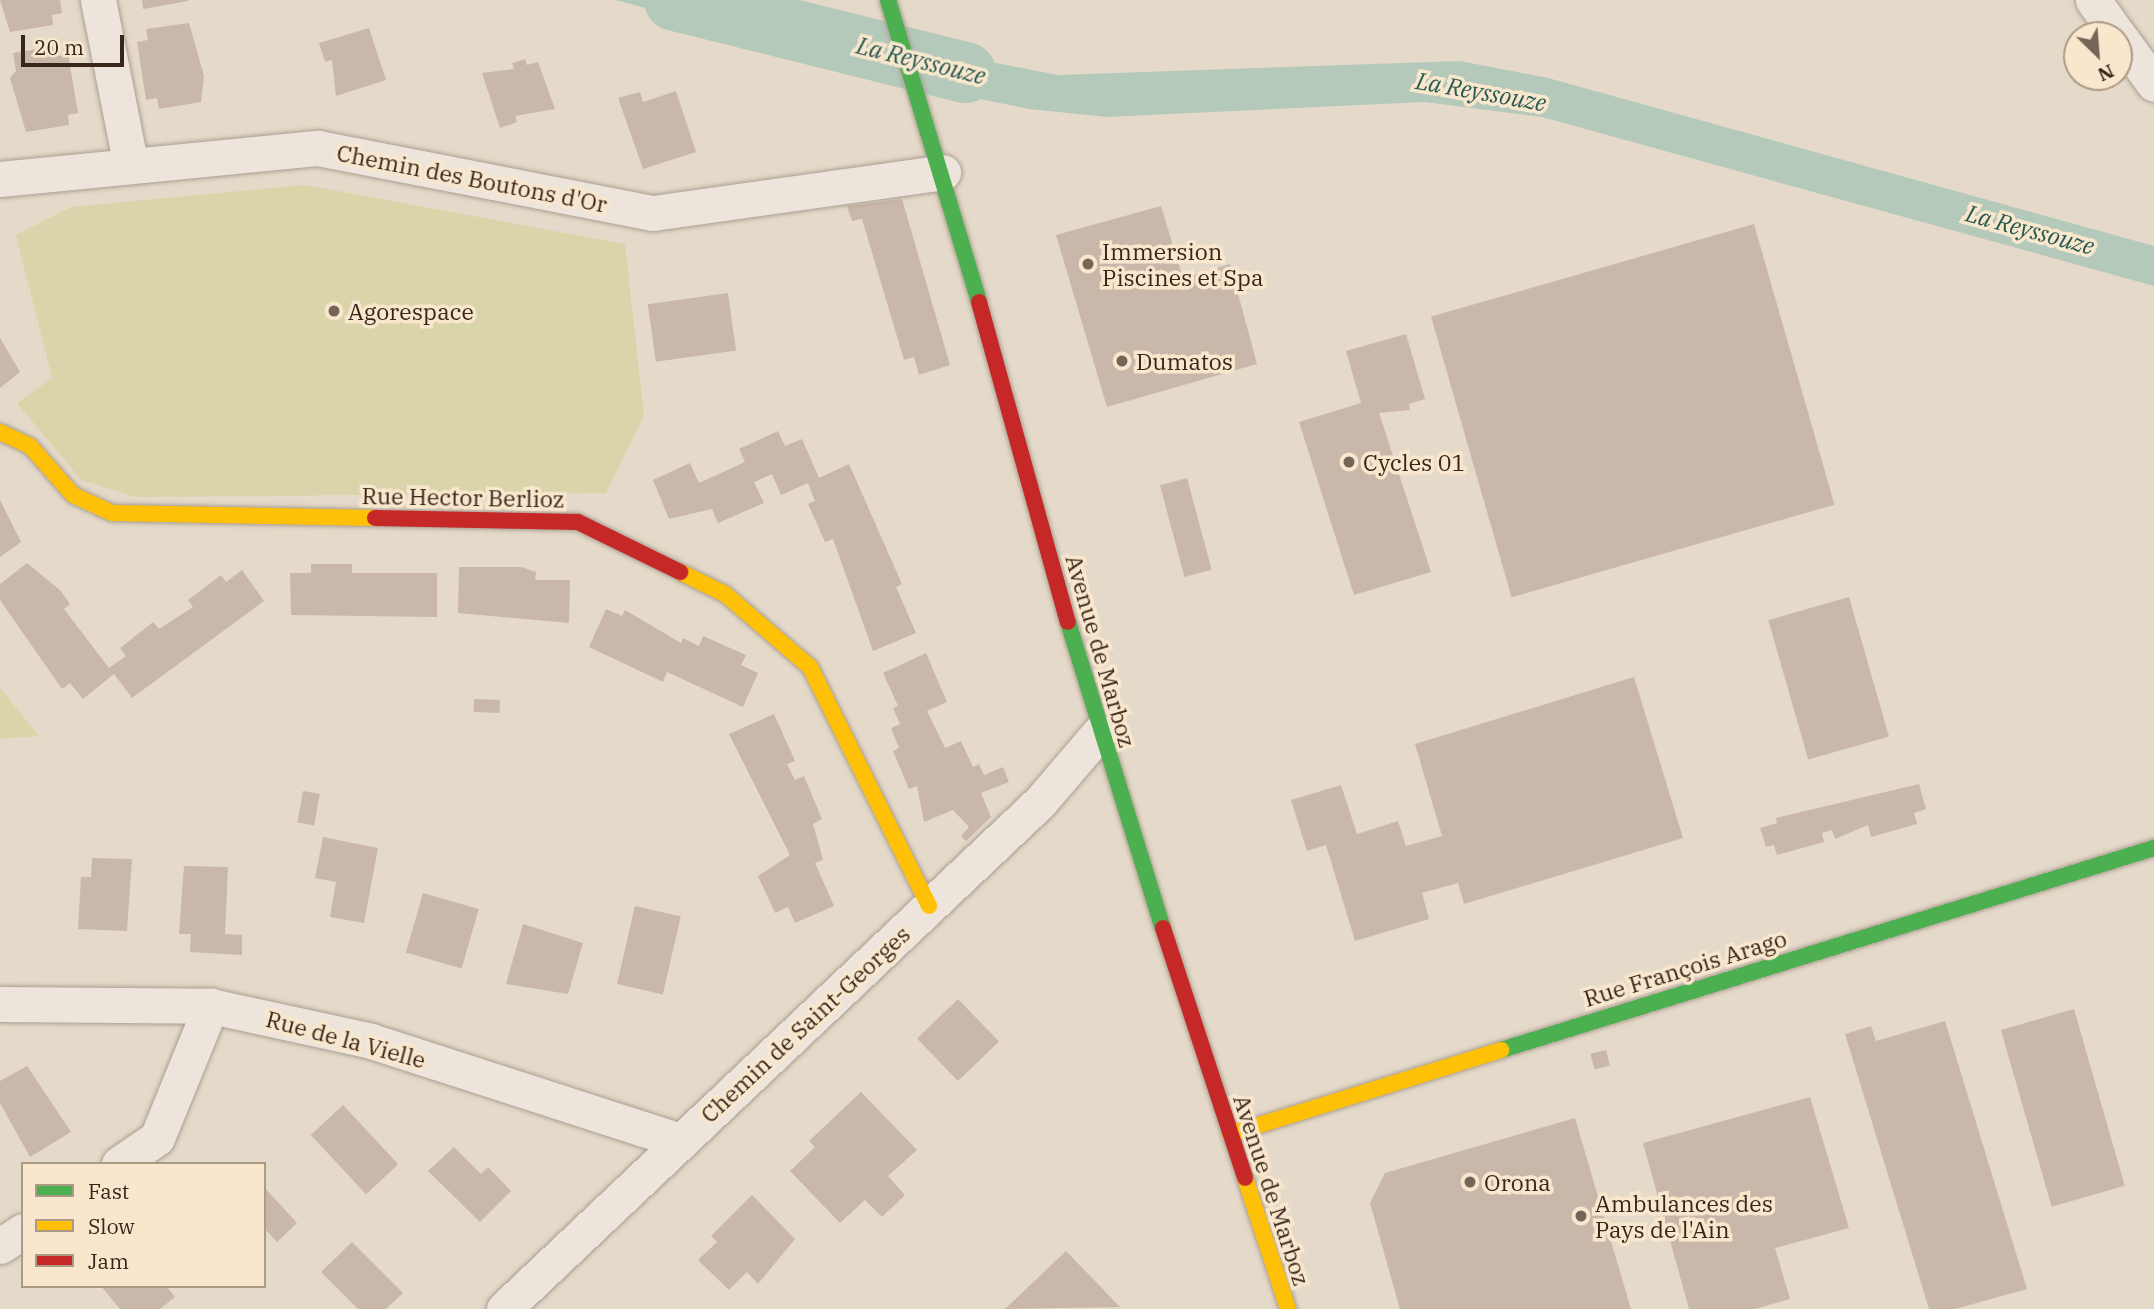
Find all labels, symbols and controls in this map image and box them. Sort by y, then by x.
scale bar [24,21,128,65]
north arrow [2063,21,2133,91]
water label: La Reyssouze [854,31,988,91]
text: 20 m [34,33,84,61]
text: N [2094,59,2118,87]
water label: La Reyssouze [1414,66,1548,118]
street label: Chemin des Boutons d'Or [335,138,609,218]
water label: La Reyssouze [1963,199,2097,261]
place label: Immersion Piscines et Spa [1102,237,1264,291]
marker: Immersion Piscines et Spa [1080,256,1096,272]
place label: Agorespace [348,297,474,325]
marker: Agorespace [326,303,342,319]
place label: Dumatos [1136,347,1233,375]
marker: Dumatos [1114,353,1130,369]
place label: Cycles 01 [1363,448,1465,476]
marker: Cycles 01 [1341,454,1357,470]
street label: Rue Hector Berlioz [361,481,565,513]
street label: Avenue de Marboz [1060,552,1142,750]
street label: Chemin de Saint-Georges [695,920,915,1128]
street label: Rue François Arago [1580,924,1790,1012]
street label: Rue de la Vielle [263,1004,429,1074]
street label: Avenue de Marboz [1228,1091,1316,1289]
legend [21,1162,266,1288]
place label: Orona [1484,1168,1551,1196]
marker: Orona [1462,1174,1478,1190]
text: Fast [88,1177,129,1205]
place label: Ambulances des Pays de l'Ain [1595,1189,1773,1243]
marker: Ambulances des Pays de l'Ain [1573,1208,1589,1224]
text: Slow [88,1212,135,1240]
text: Jam [88,1247,129,1275]

